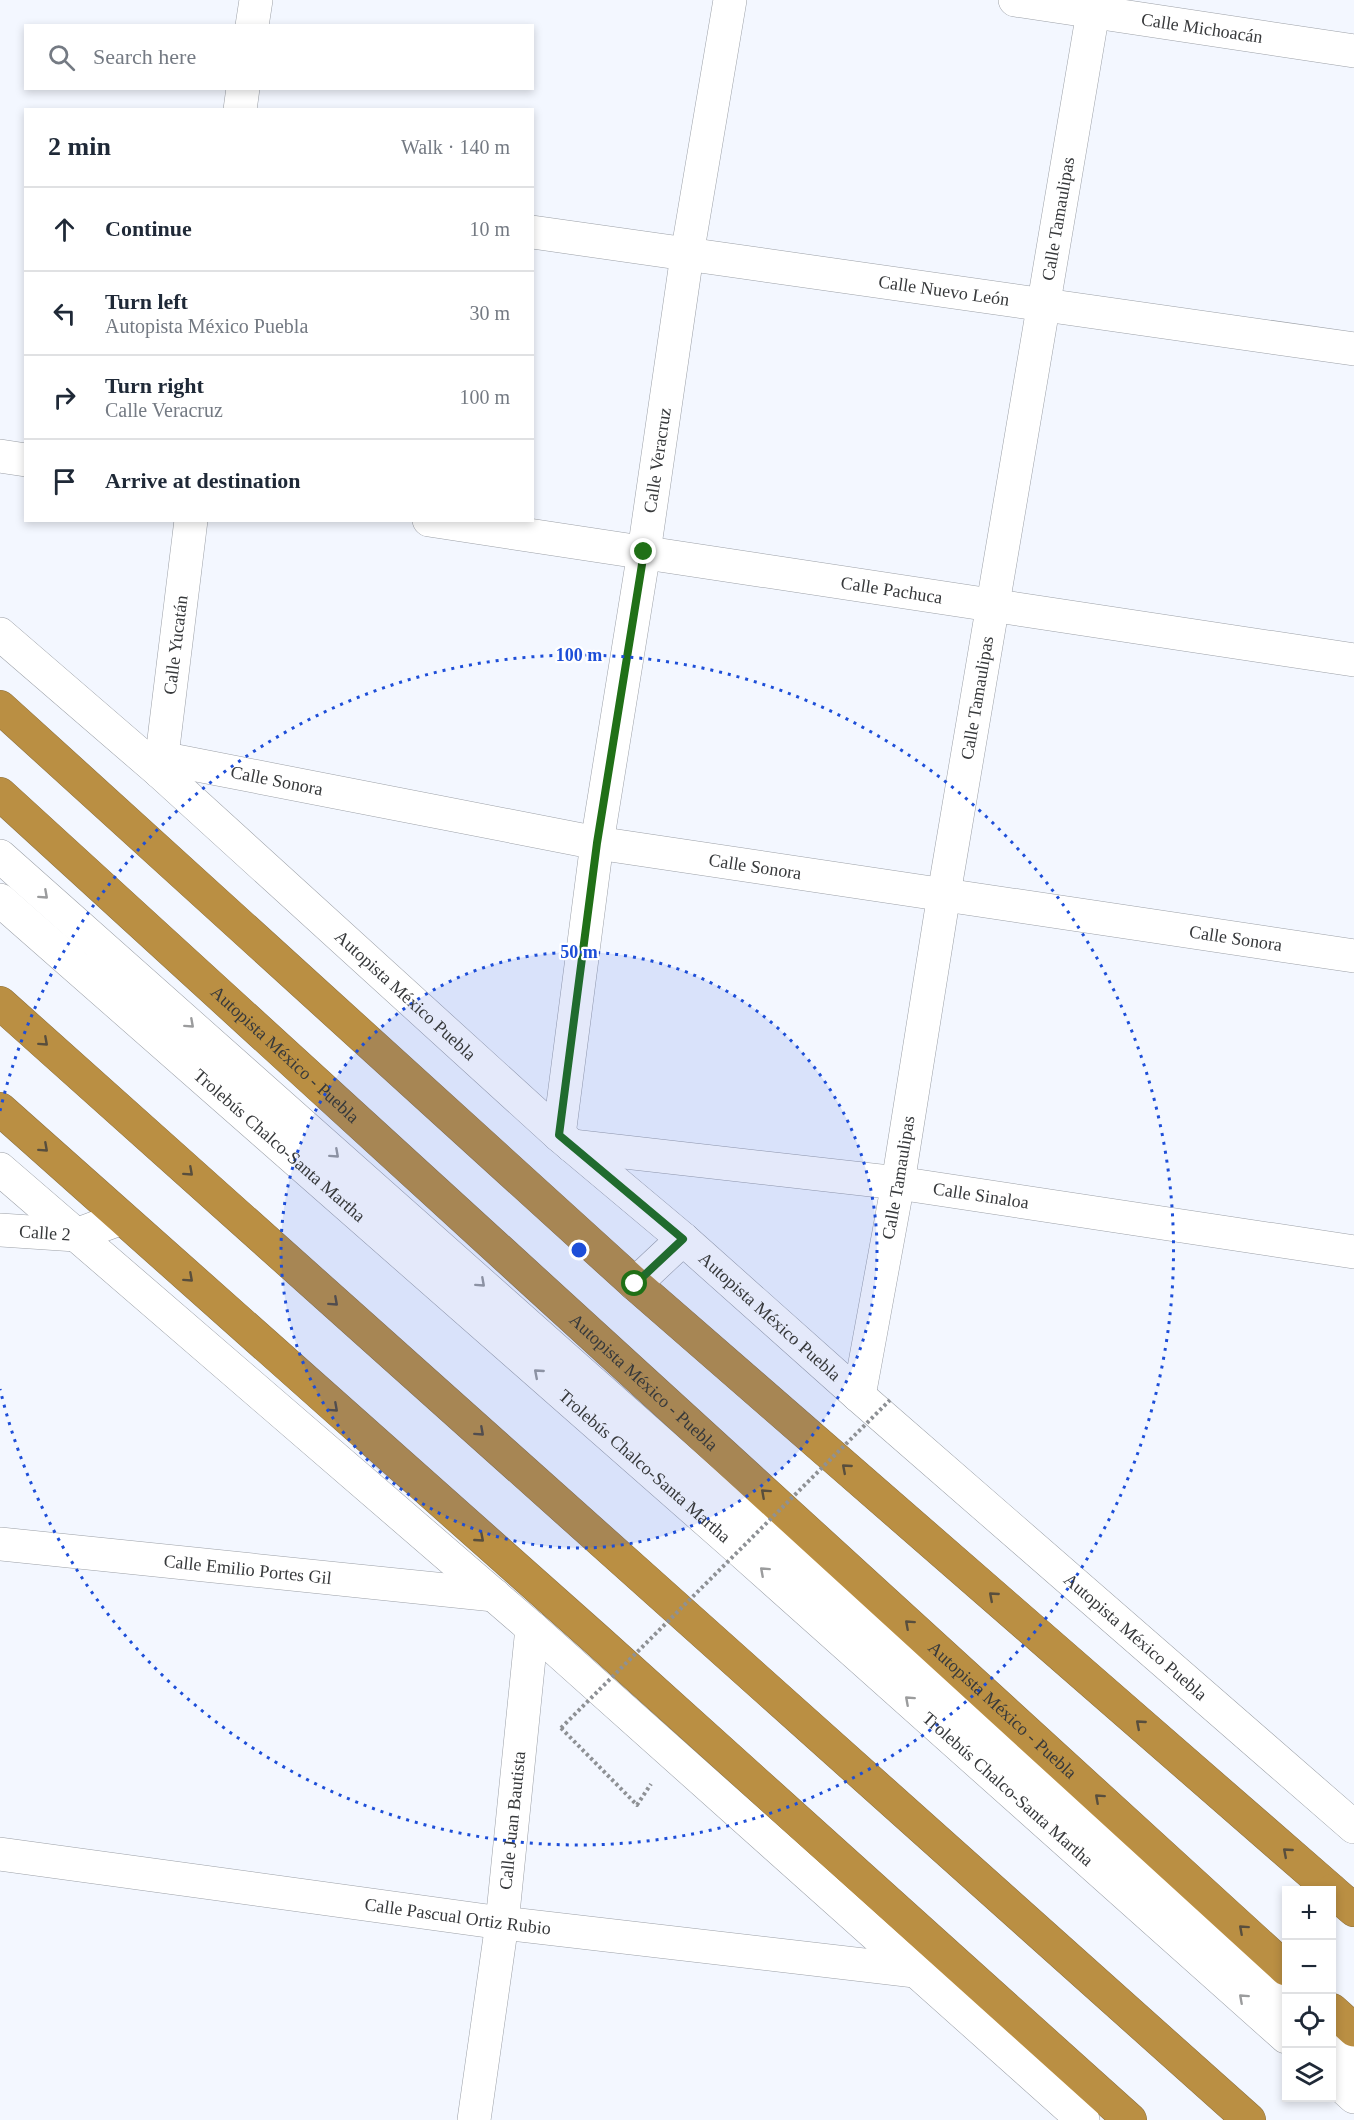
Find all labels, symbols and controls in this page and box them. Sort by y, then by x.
street label: Calle Michoacán [1140,9,1264,47]
search box [24,24,534,90]
icon: search [45,41,78,74]
text: Search here [93,44,196,69]
text: 2 min [48,132,111,161]
text: Walk · 140 m [401,136,510,158]
street label: Calle Tamaulipas [1038,155,1078,282]
icon: ahead [48,213,81,246]
text: Continue [105,216,192,241]
text: 10 m [469,218,510,240]
street label: Calle Nuevo León [877,271,1011,310]
text: Turn left [105,289,188,314]
icon: left [48,297,81,330]
text: 30 m [469,302,510,324]
text: Autopista México Puebla [105,315,308,337]
text: Turn right [105,373,204,398]
icon: right [48,381,81,414]
text: 100 m [459,386,510,408]
text: Calle Veracruz [105,399,223,421]
street label: Calle Veracruz [640,406,675,514]
icon: arrive [48,465,81,498]
text: Arrive at destination [105,468,301,493]
route end [630,538,656,564]
street label: Calle Pachuca [840,572,944,608]
street label: Calle Yucatán [160,594,192,696]
street label: Calle Tamaulipas [957,635,997,761]
text: 100 m [556,645,602,665]
street label: Calle Sonora [229,762,325,799]
street label: Calle Sonora [707,850,803,883]
one-way arrow [37,888,48,899]
street label: Calle Sonora [1188,922,1283,955]
street label: Autopista México Puebla [331,926,480,1064]
text: 50 m [560,942,598,962]
street label: Autopista México - Puebla [207,982,363,1127]
one-way arrow [183,1017,193,1028]
one-way arrow [37,1035,47,1046]
street label: Trolebús Chalco-Santa Martha [190,1065,369,1226]
street label: Calle Tamaulipas [878,1114,919,1241]
one-way arrow [37,1141,47,1152]
one-way arrow [329,1146,340,1157]
one-way arrow [182,1165,193,1176]
street label: Calle Sinaloa [932,1178,1030,1213]
street label: Calle 2 [19,1221,71,1245]
centre of rings [569,1240,589,1260]
street label: Autopista México Puebla [695,1248,845,1385]
route start [621,1270,647,1296]
one-way arrow [182,1271,193,1282]
one-way arrow [474,1276,485,1287]
one-way arrow [328,1295,338,1306]
street label: Autopista México - Puebla [566,1310,722,1455]
one-way arrow [534,1369,545,1380]
street label: Trolebús Chalco-Santa Martha [555,1386,734,1547]
one-way arrow [328,1401,338,1412]
one-way arrow [473,1425,484,1436]
one-way arrow [842,1464,853,1475]
one-way arrow [761,1489,772,1500]
one-way arrow [473,1531,484,1542]
street label: Calle Emilio Portes Gil [163,1551,333,1588]
one-way arrow [760,1567,770,1578]
street label: Autopista México Puebla [1060,1569,1211,1704]
one-way arrow [989,1592,1000,1603]
one-way arrow [905,1620,915,1631]
street label: Autopista México - Puebla [924,1637,1081,1783]
one-way arrow [905,1696,916,1707]
street label: Trolebús Chalco-Santa Martha [919,1708,1097,1870]
one-way arrow [1136,1720,1147,1731]
street label: Calle Juan Bautista [495,1750,529,1891]
one-way arrow [1096,1794,1106,1805]
one-way arrow [1283,1848,1294,1859]
map controls [1282,1886,1336,2102]
button: + [1282,1886,1336,1940]
street label: Calle Pascual Ortiz Rubio [363,1894,552,1939]
one-way arrow [1240,1926,1251,1937]
button: − [1282,1940,1336,1994]
one-way arrow [1239,1994,1250,2005]
button: locate [1282,1994,1336,2048]
button: layers [1282,2048,1336,2102]

